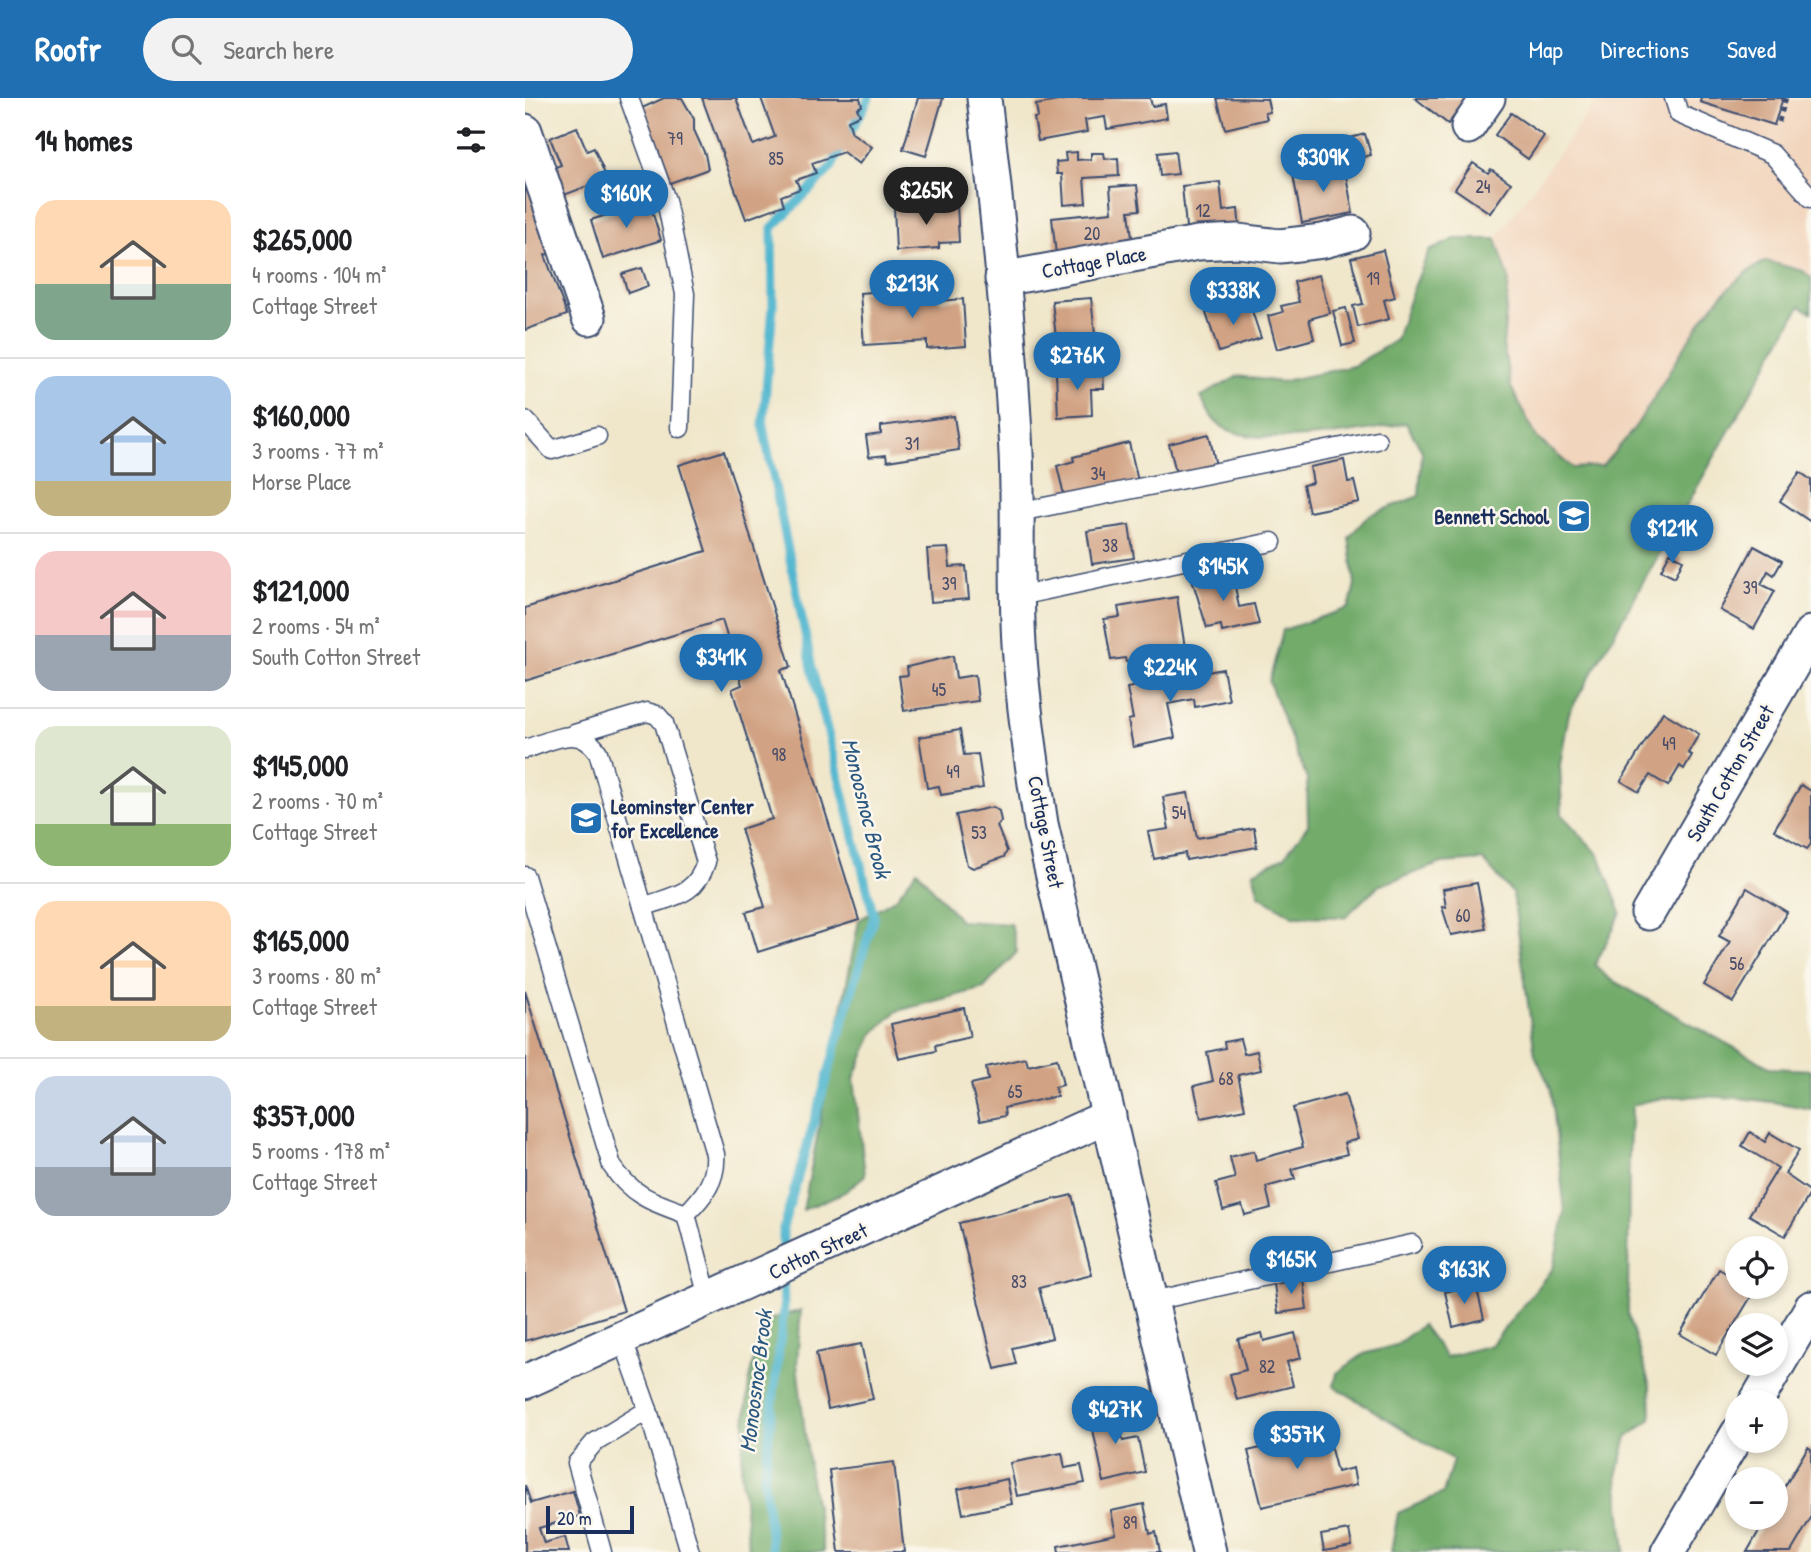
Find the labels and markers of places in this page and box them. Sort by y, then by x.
pin: $309K [1274,134,1372,194]
pin: $265K [877,167,975,227]
pin: $160K [577,170,675,230]
pin: $213K [863,260,961,320]
pin: $338K [1184,268,1282,327]
pin: $276K [1028,332,1126,392]
school or university icon: Bennett School [1555,497,1593,535]
place label: Bennett School [1434,502,1549,531]
pin: $121K [1623,505,1721,565]
pin: $145K [1174,544,1272,603]
pin: $341K [672,634,770,694]
pin: $224K [1121,644,1219,704]
place label: Leominster Center for Excellence [611,792,755,845]
school or university icon: Leominster Center for Excellence [567,799,605,837]
pin: $165K [1242,1236,1340,1296]
pin: $163K [1415,1246,1513,1306]
pin: $427K [1066,1386,1164,1446]
pin: $357K [1248,1412,1346,1471]

